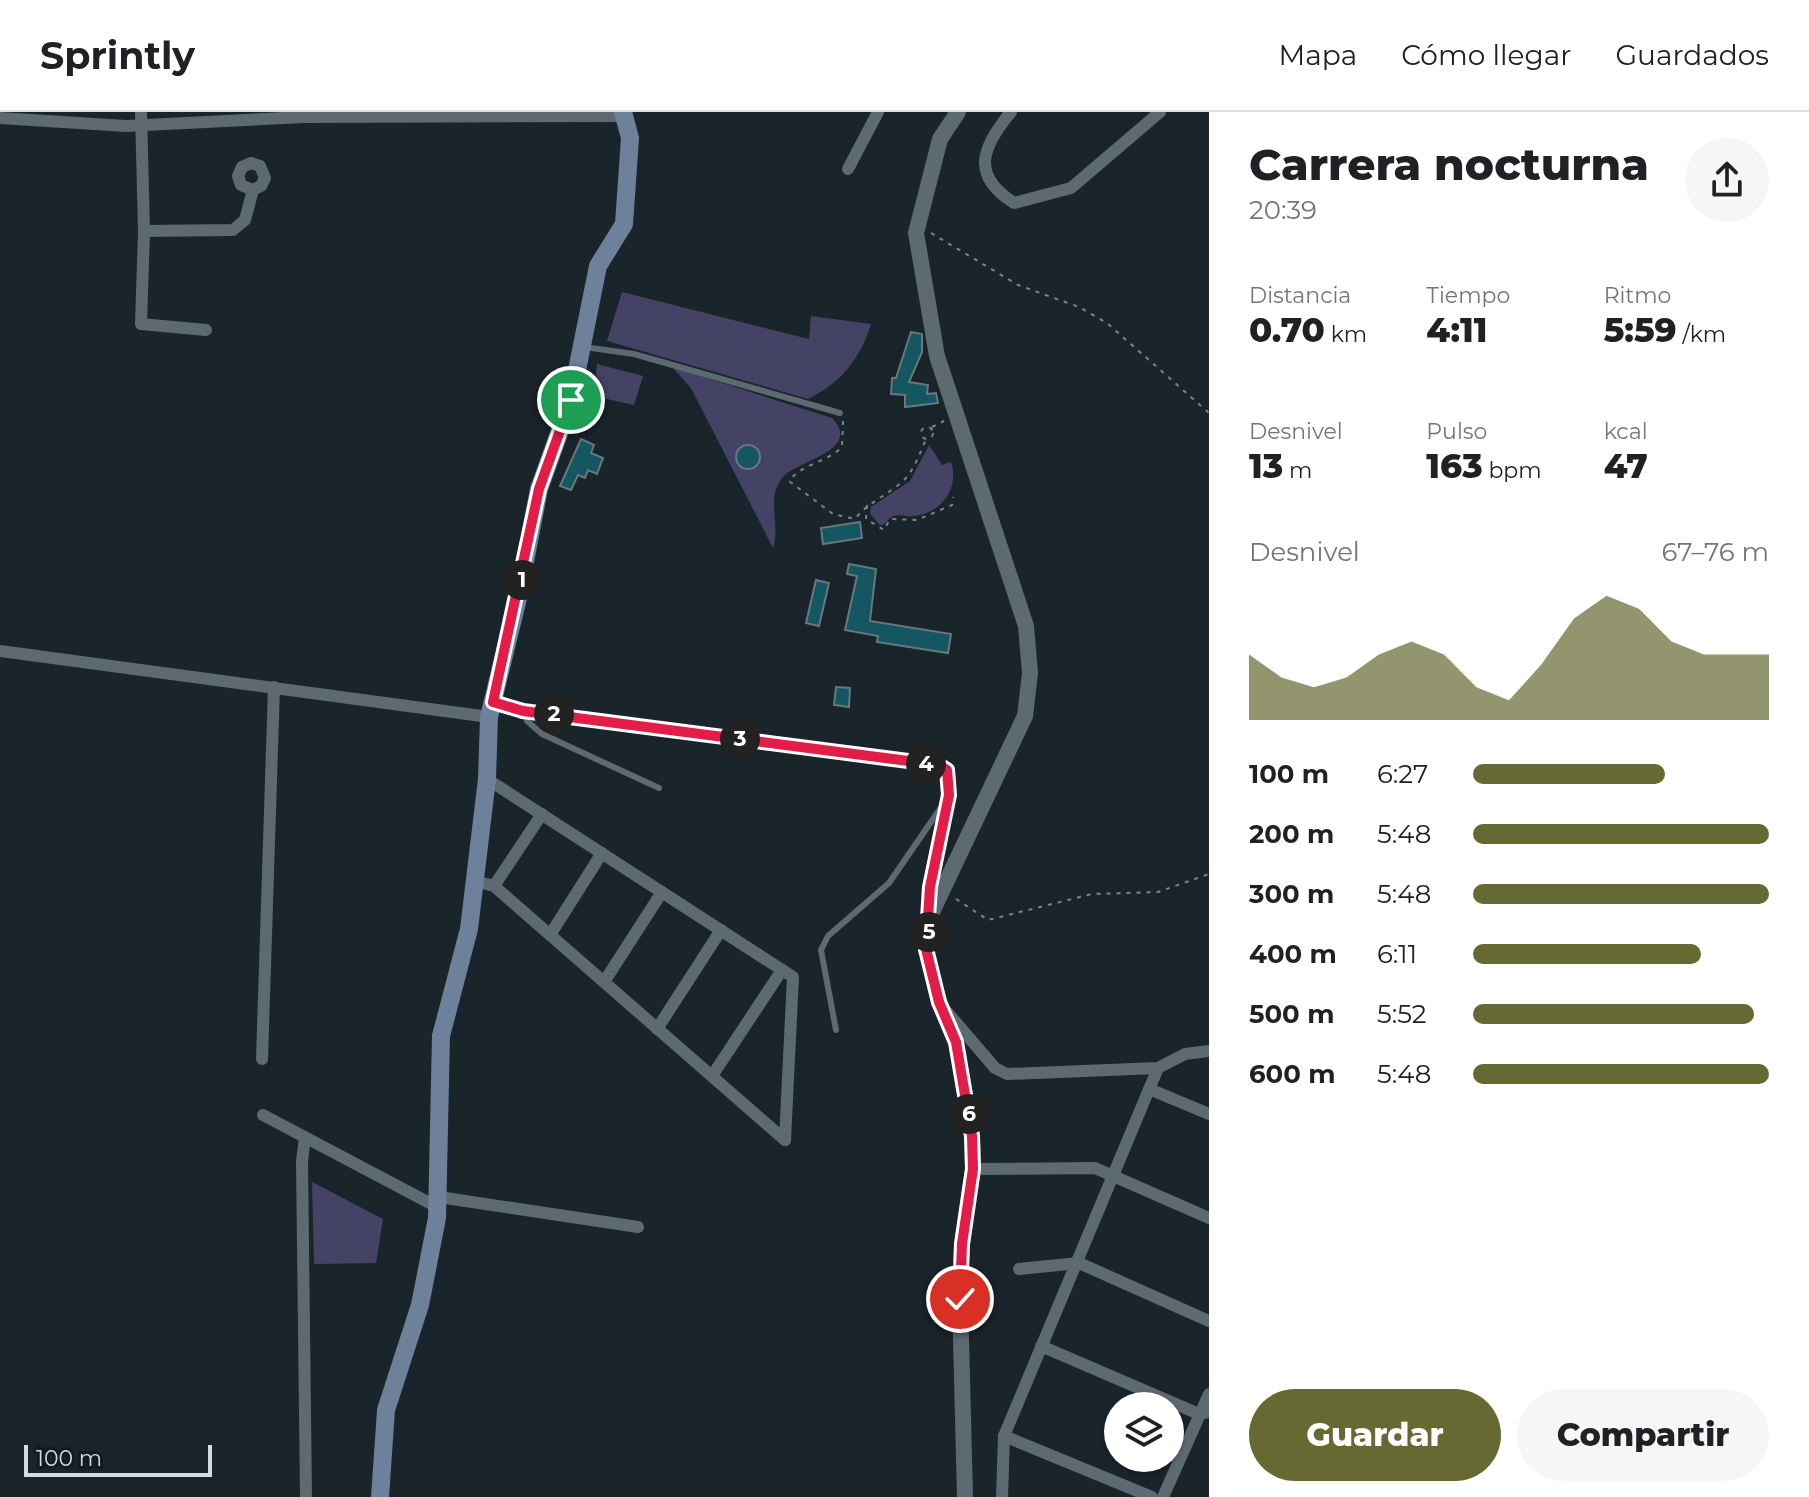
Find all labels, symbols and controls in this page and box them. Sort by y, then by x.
text: Sprintly [40,32,195,79]
text: Mapa [1278,38,1357,72]
text: Cómo llegar [1401,38,1571,72]
text: Guardados [1615,38,1769,72]
text: Carrera nocturna [1249,137,1649,191]
button: share [1685,138,1769,222]
text: 20:39 [1249,194,1317,226]
text: Distancia [1249,282,1351,309]
text: Tiempo [1426,282,1510,309]
text: Ritmo [1604,282,1671,309]
text: 0.70 [1249,309,1325,351]
text: 4:11 [1426,309,1488,351]
text: 5:59 [1604,309,1677,351]
text: km [1325,321,1367,348]
text: /km [1677,321,1726,348]
pin [537,366,605,434]
icon: arrive [549,378,593,422]
text: Desnivel [1249,418,1343,445]
text: Pulso [1426,418,1487,445]
text: kcal [1604,418,1648,445]
text: 13 [1249,445,1283,487]
text: 163 [1426,445,1483,487]
text: 47 [1604,445,1648,487]
text: m [1283,457,1312,484]
text: bpm [1483,457,1542,484]
text: Desnivel [1249,536,1360,568]
text: 67–76 m [1662,536,1769,568]
pin: 1 [502,560,542,600]
text: 1 [518,566,526,593]
pin: 2 [534,694,574,734]
text: 2 [548,700,560,727]
pin: 3 [720,719,760,759]
text: 3 [733,725,747,752]
pin: 4 [906,744,946,784]
text: 4 [918,750,934,777]
text: 100 m [1249,758,1329,790]
text: 6:27 [1377,758,1428,790]
text: 200 m [1249,818,1334,850]
text: 5:48 [1377,818,1431,850]
text: 300 m [1249,878,1334,910]
text: 5:48 [1377,878,1431,910]
pin: 5 [909,912,949,952]
text: 5 [922,918,936,945]
text: 400 m [1249,938,1337,970]
text: 6:11 [1377,938,1417,970]
text: 500 m [1249,998,1334,1030]
text: 5:52 [1377,998,1427,1030]
text: 600 m [1249,1058,1336,1090]
text: 5:48 [1377,1058,1431,1090]
pin: 6 [949,1094,989,1134]
text: 6 [962,1100,976,1127]
pin [926,1265,994,1333]
icon: check [938,1277,982,1321]
button: Guardar [1249,1389,1501,1481]
button: Compartir [1517,1389,1769,1481]
map controls [1104,1392,1184,1472]
button: layers [1104,1392,1184,1472]
scale bar [24,1441,212,1477]
text: 100 m [36,1445,102,1472]

